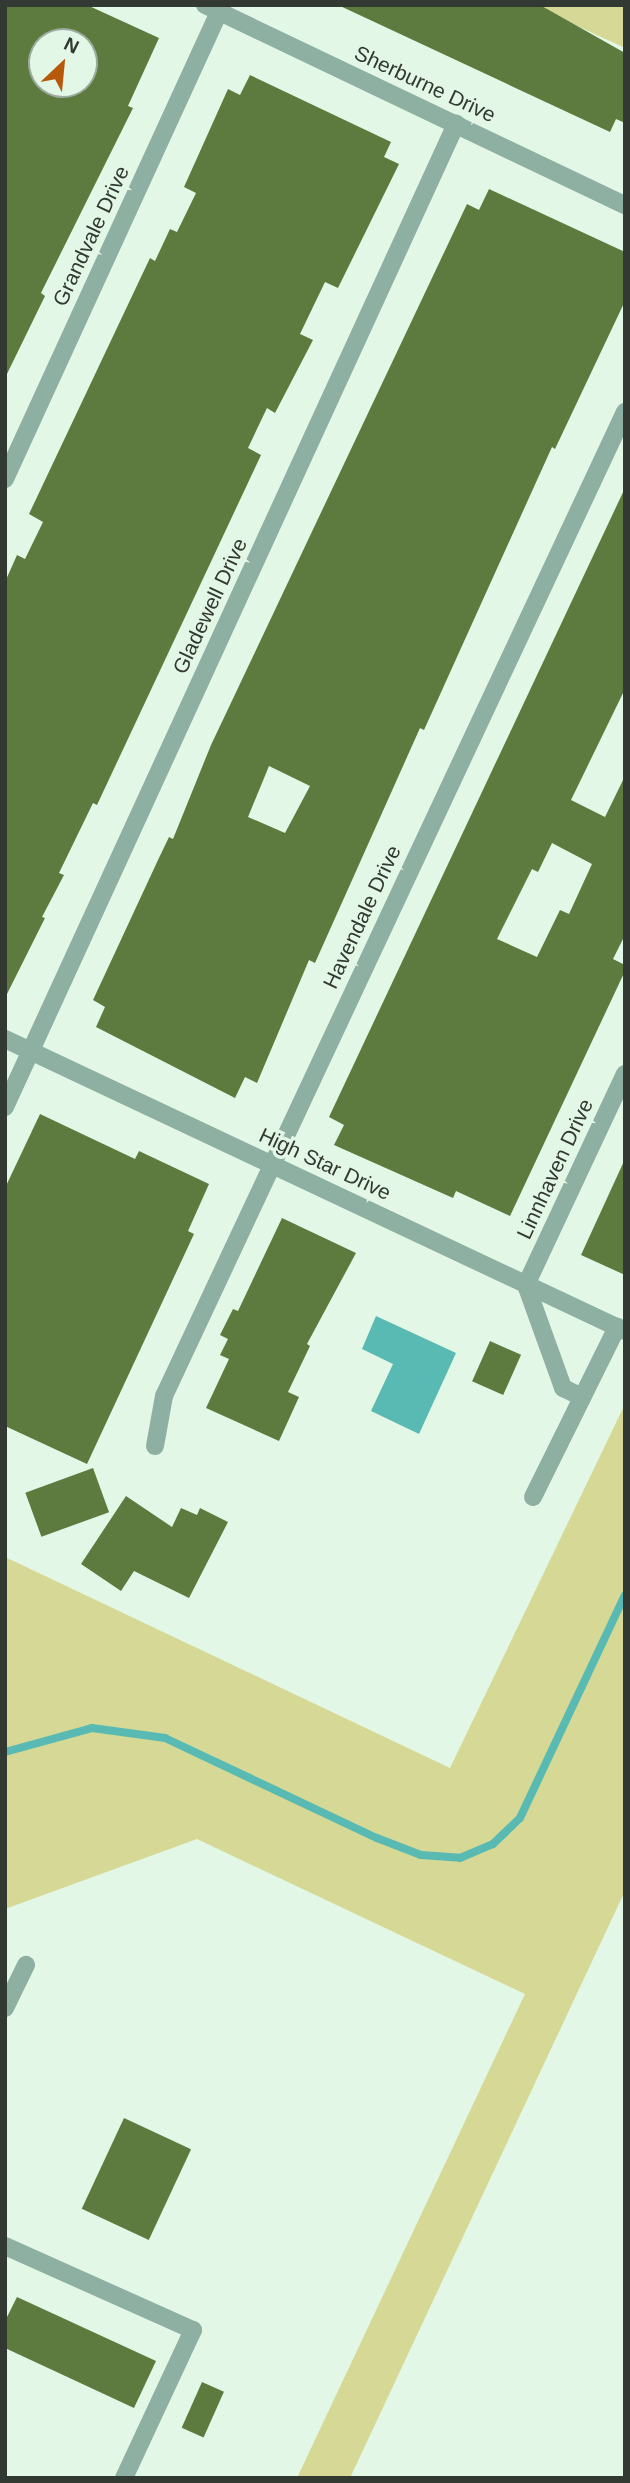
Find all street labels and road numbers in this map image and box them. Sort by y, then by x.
street label: Sherburne Drive [350,40,500,128]
street label: Grandvale Drive [48,162,134,310]
street label: Gladewell Drive [168,534,252,678]
street label: Havendale Drive [318,841,406,993]
street label: Linnhaven Drive [512,1095,598,1243]
street label: High Star Drive [255,1122,395,1206]

